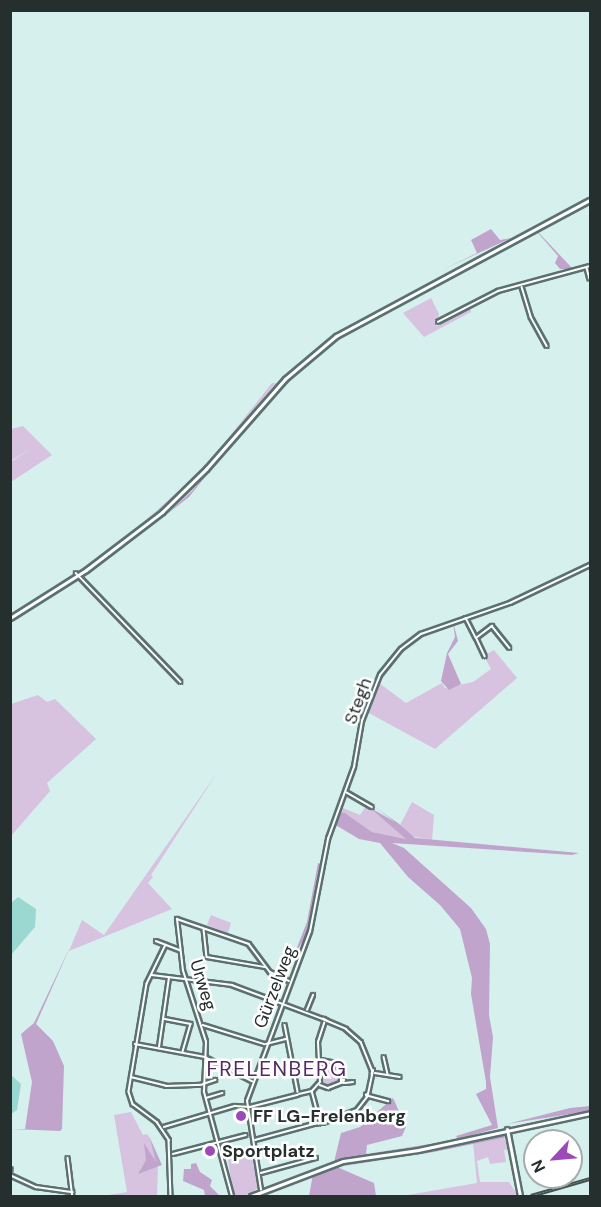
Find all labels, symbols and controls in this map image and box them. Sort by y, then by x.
street label: Stegh [340,675,376,727]
street label: Gürzelweg [249,943,301,1031]
street label: Urweg [185,957,221,1013]
district label: FRELENBERG [207,1056,347,1082]
place label: FF LG-Frelenberg [253,1105,406,1127]
marker: FF LG-Frelenberg [234,1109,248,1123]
north arrow [523,1129,583,1189]
place label: Sportplatz [222,1140,314,1162]
marker: Sportplatz [203,1144,217,1158]
text: N [526,1156,550,1176]

